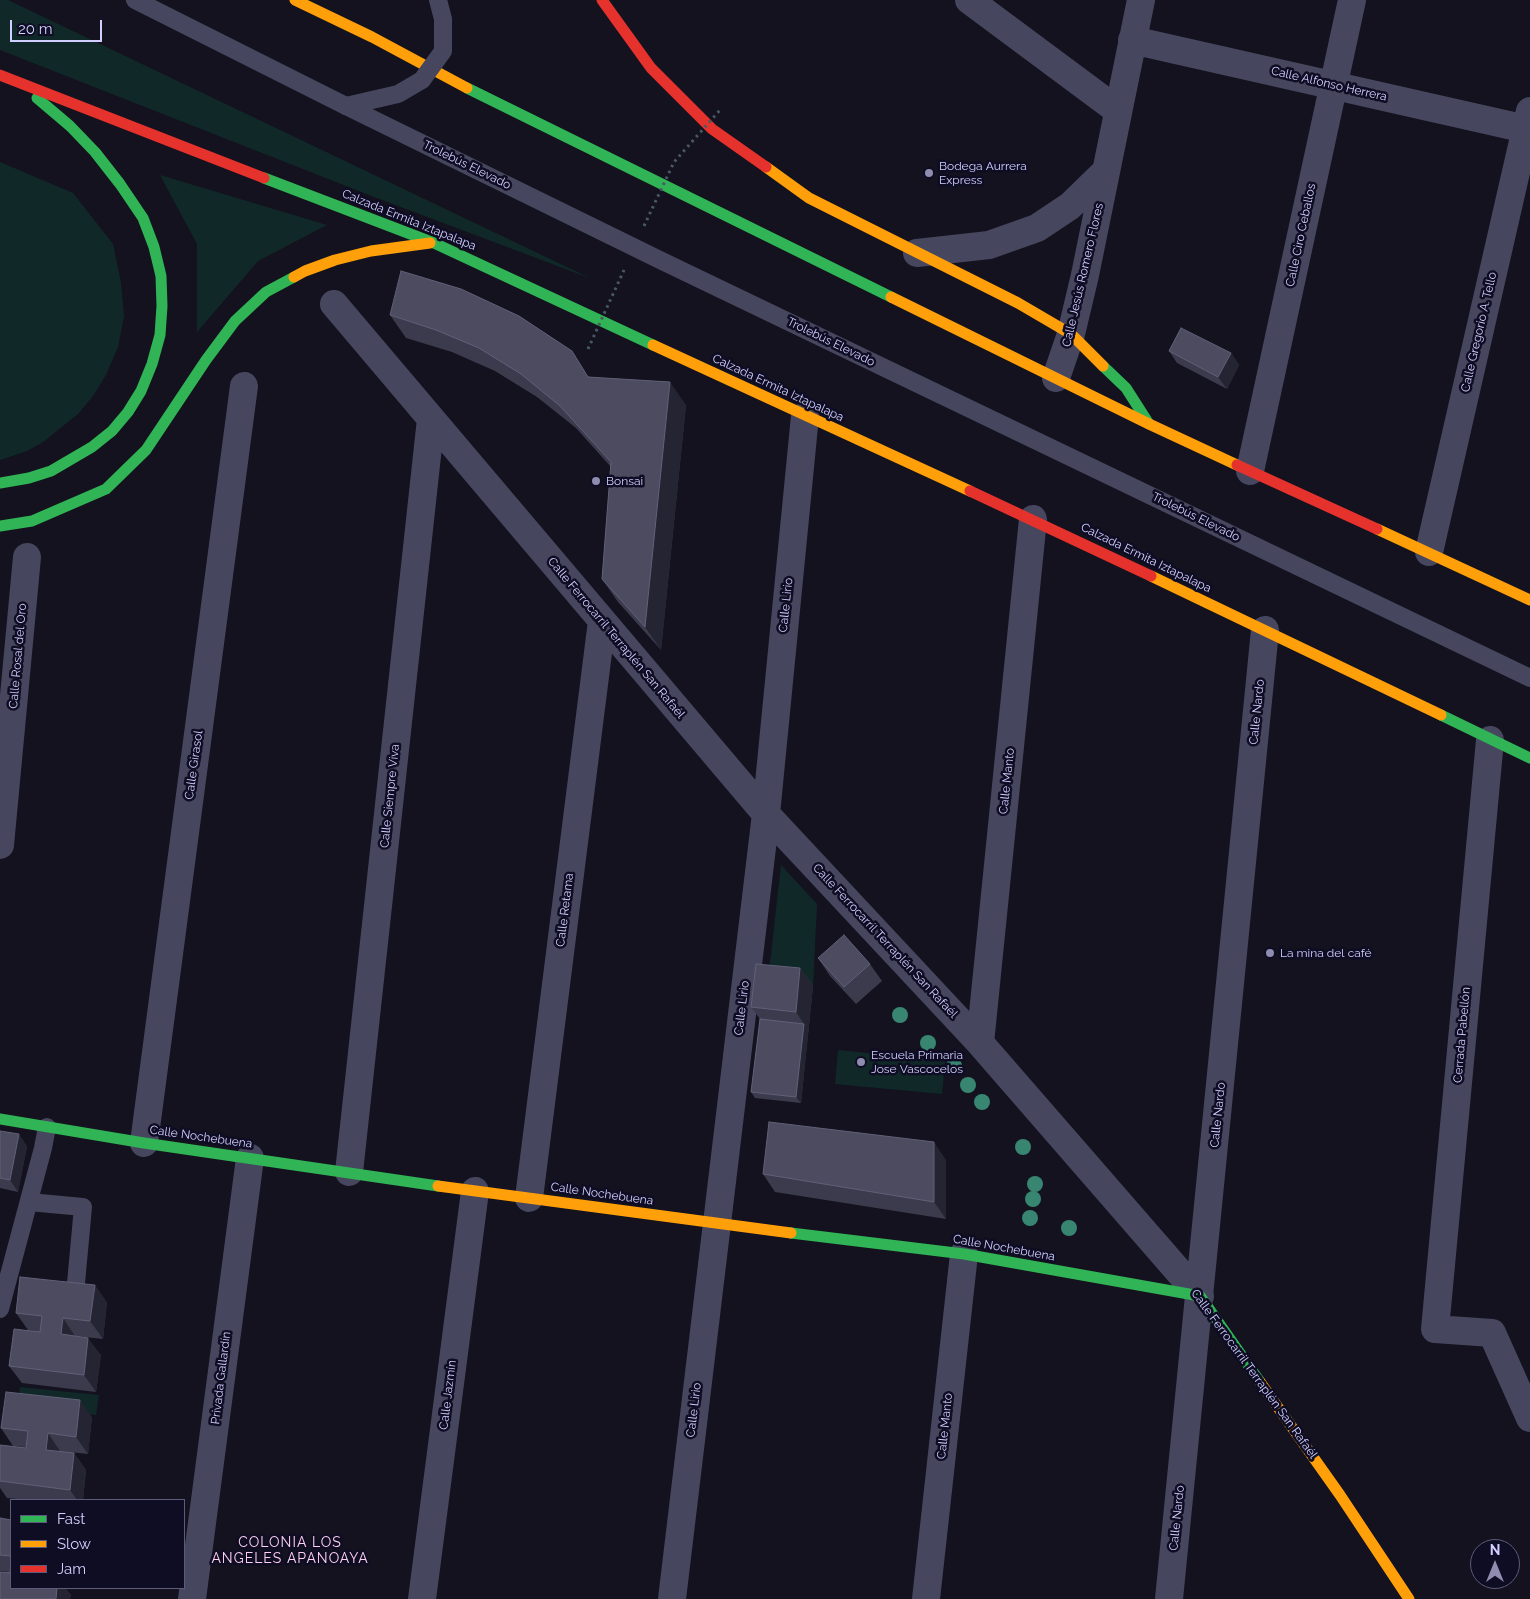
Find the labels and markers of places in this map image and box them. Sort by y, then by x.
place label: Bodega Aurrera Express [939,159,1027,187]
marker: Bodega Aurrera Express [923,167,935,179]
place label: Bonsai [606,474,643,488]
marker: Bonsai [590,475,602,487]
place label: La mina del café [1280,946,1372,960]
marker: La mina del café [1264,947,1276,959]
place label: Escuela Primaria Jose Vascocelos [871,1048,963,1076]
marker: Escuela Primaria Jose Vascocelos [855,1056,867,1068]

